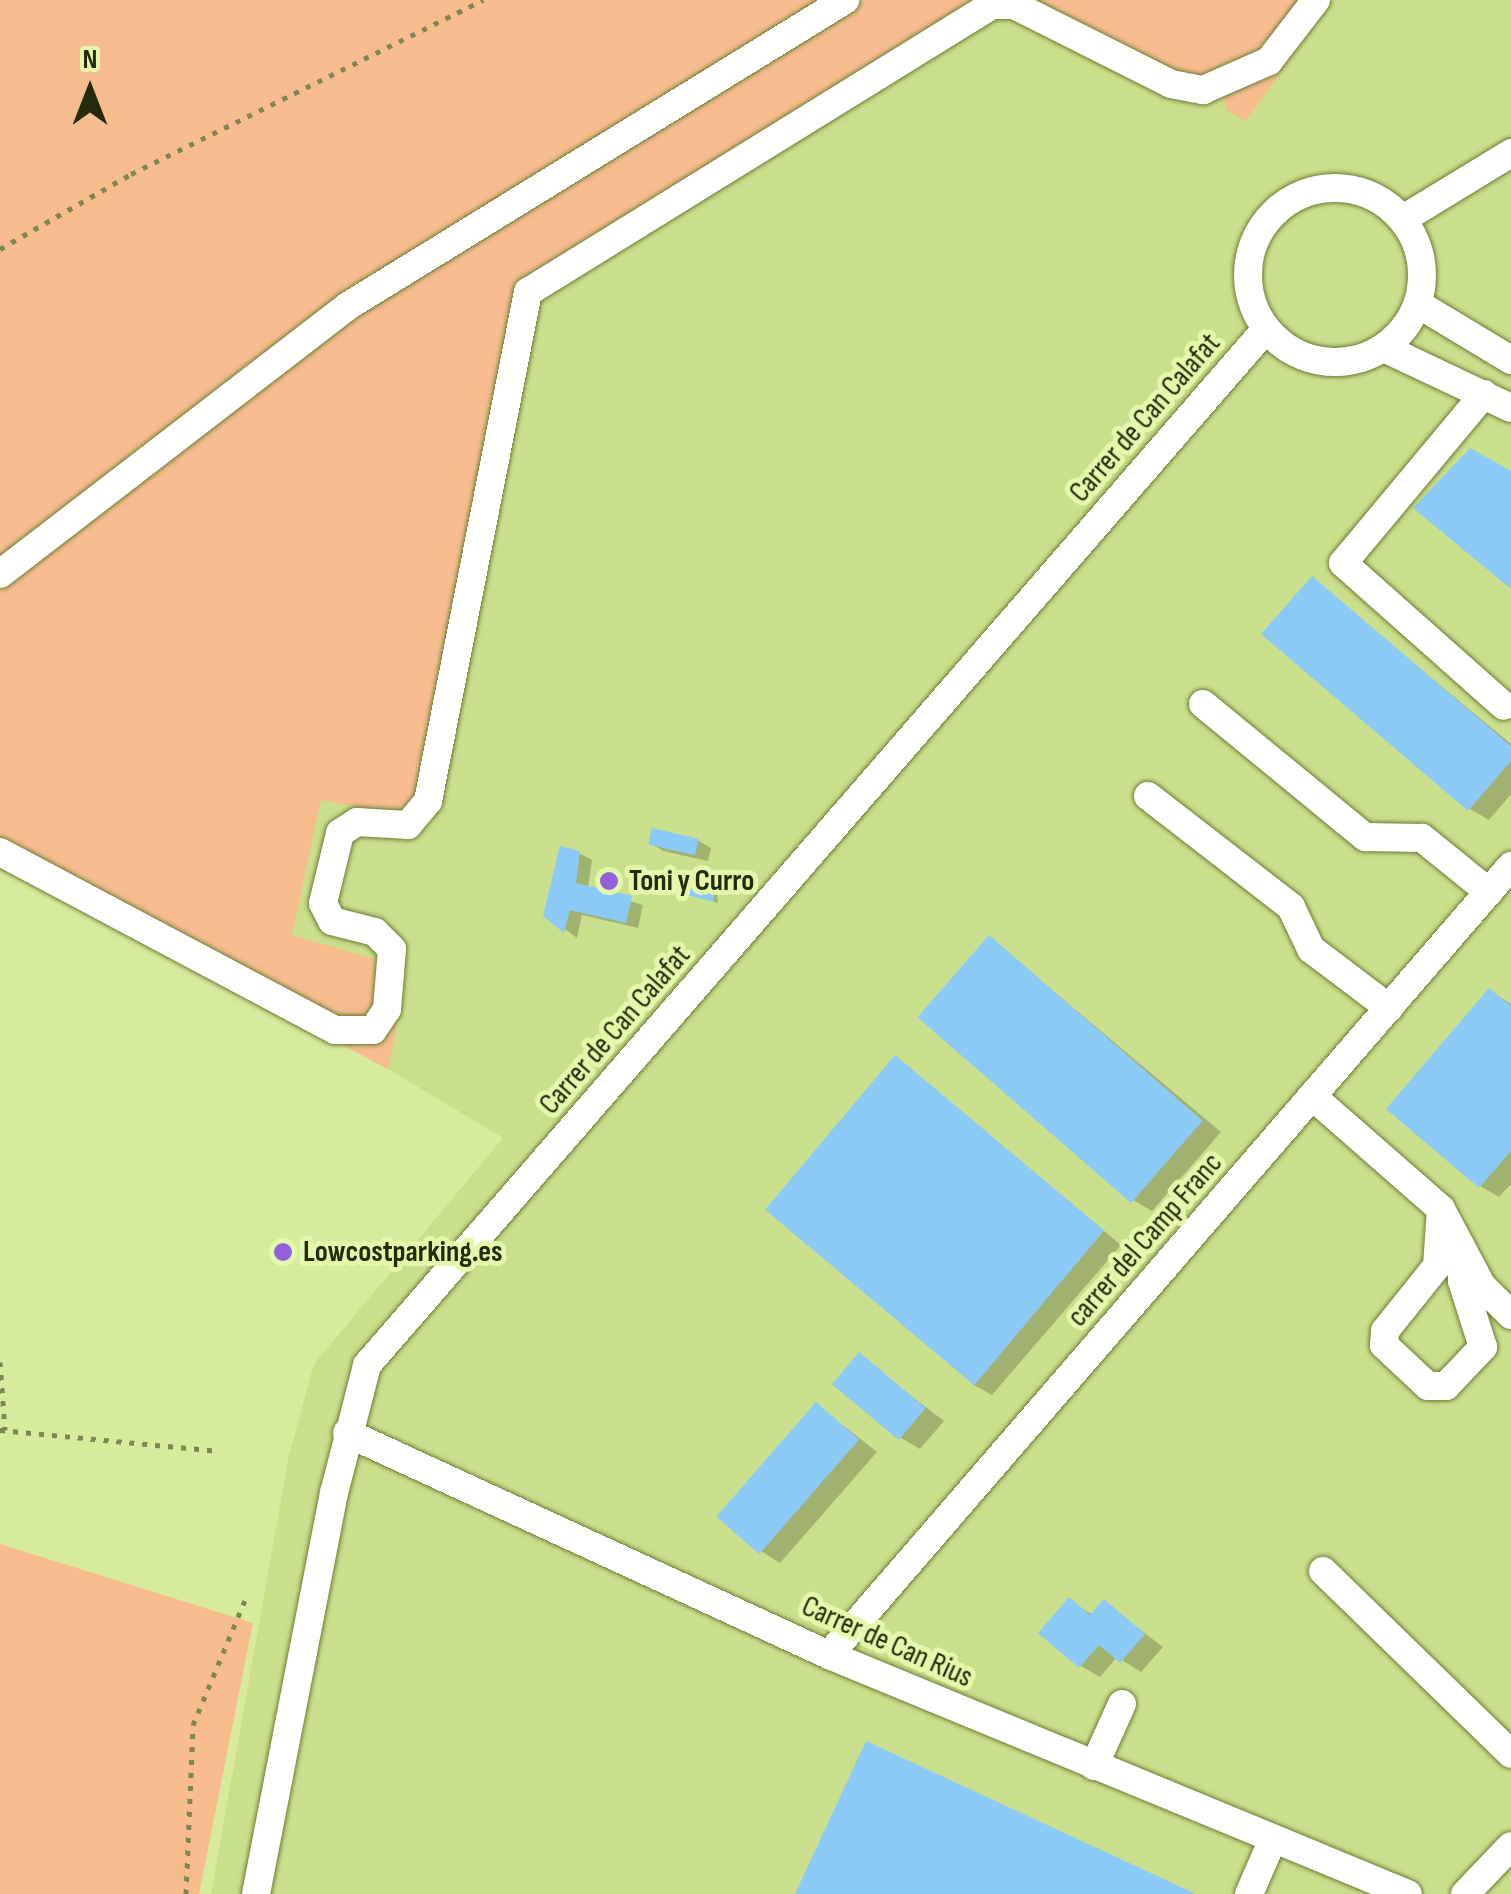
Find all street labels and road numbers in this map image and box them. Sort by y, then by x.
street label: Carrer de Can Calafat [1062,326,1228,510]
street label: Carrer de Can Calafat [532,938,698,1122]
street label: carrer del Camp Franc [1060,1146,1230,1334]
street label: Carrer de Can Rius [796,1588,978,1696]

